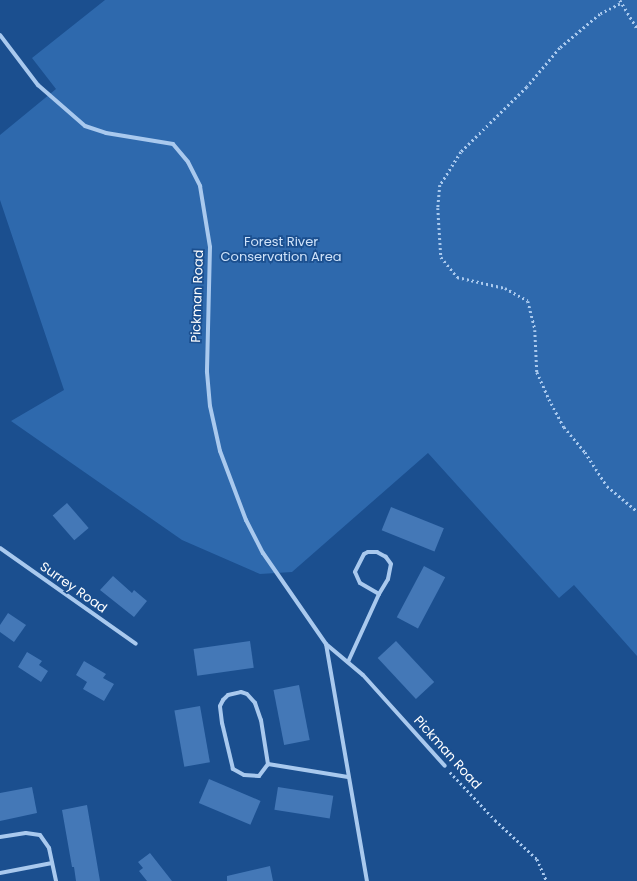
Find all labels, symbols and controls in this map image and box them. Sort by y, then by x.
park label: Forest River Conservation Area [221,235,341,266]
street label: Pickman Road [189,249,207,343]
street label: Surrey Road [36,559,110,617]
street label: Pickman Road [410,713,484,793]

